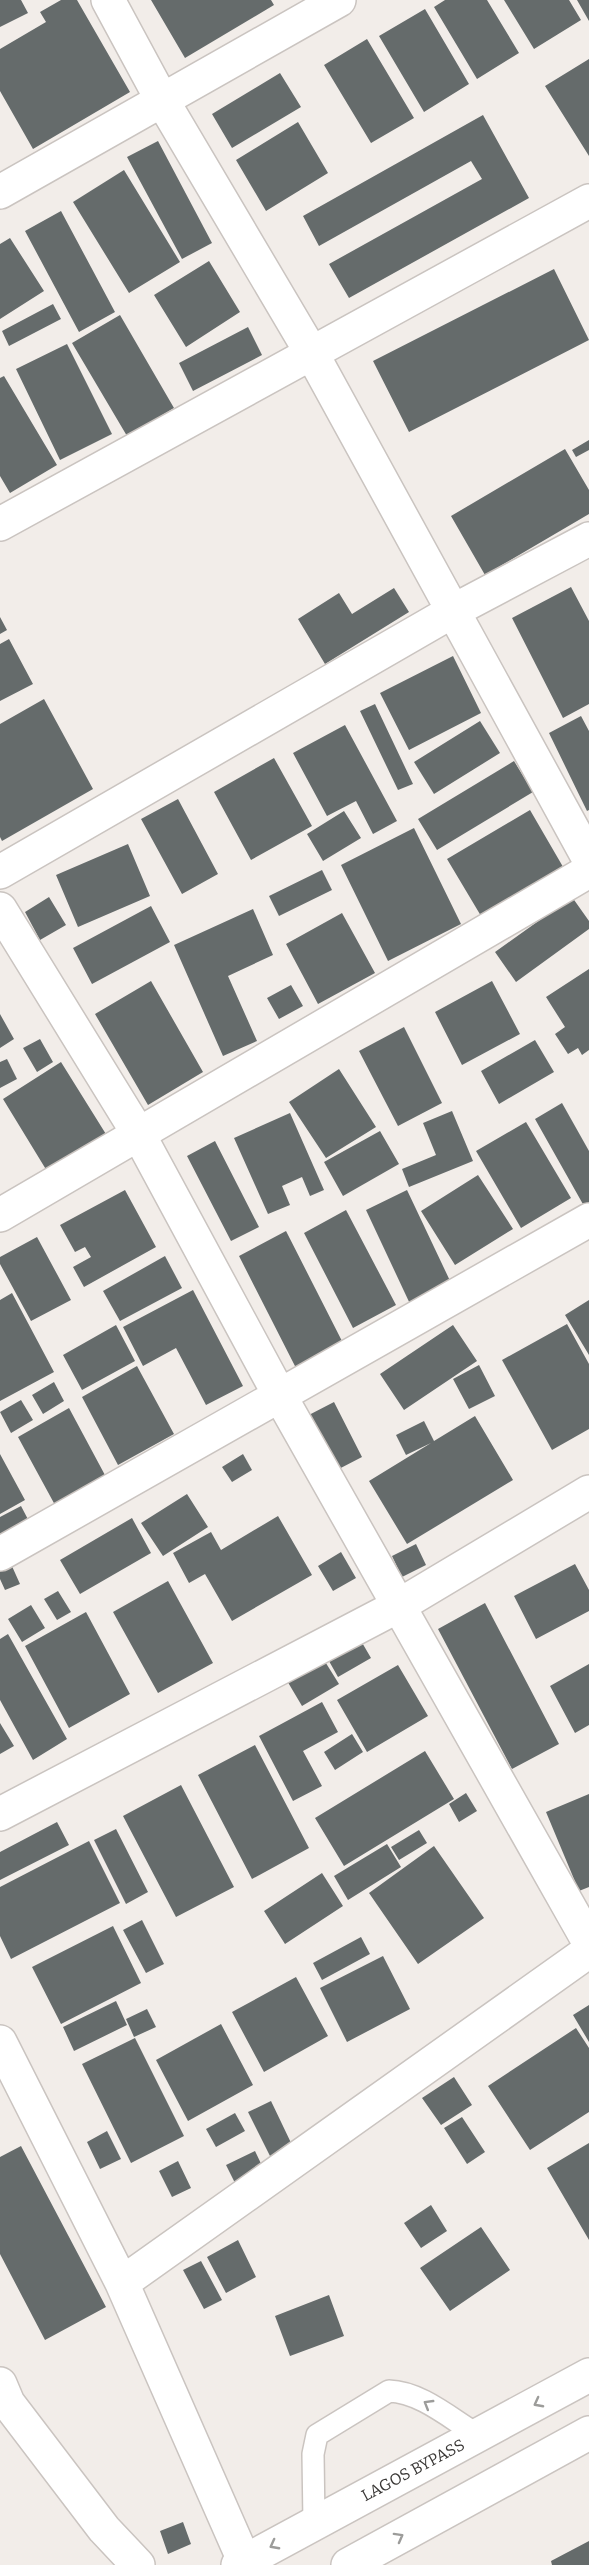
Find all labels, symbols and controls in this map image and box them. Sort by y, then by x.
one-way arrow [533,2396,544,2407]
one-way arrow [424,2400,434,2412]
street label: LAGOS BYPASS [358,2435,468,2505]
one-way arrow [393,2533,403,2544]
one-way arrow [269,2538,280,2549]

